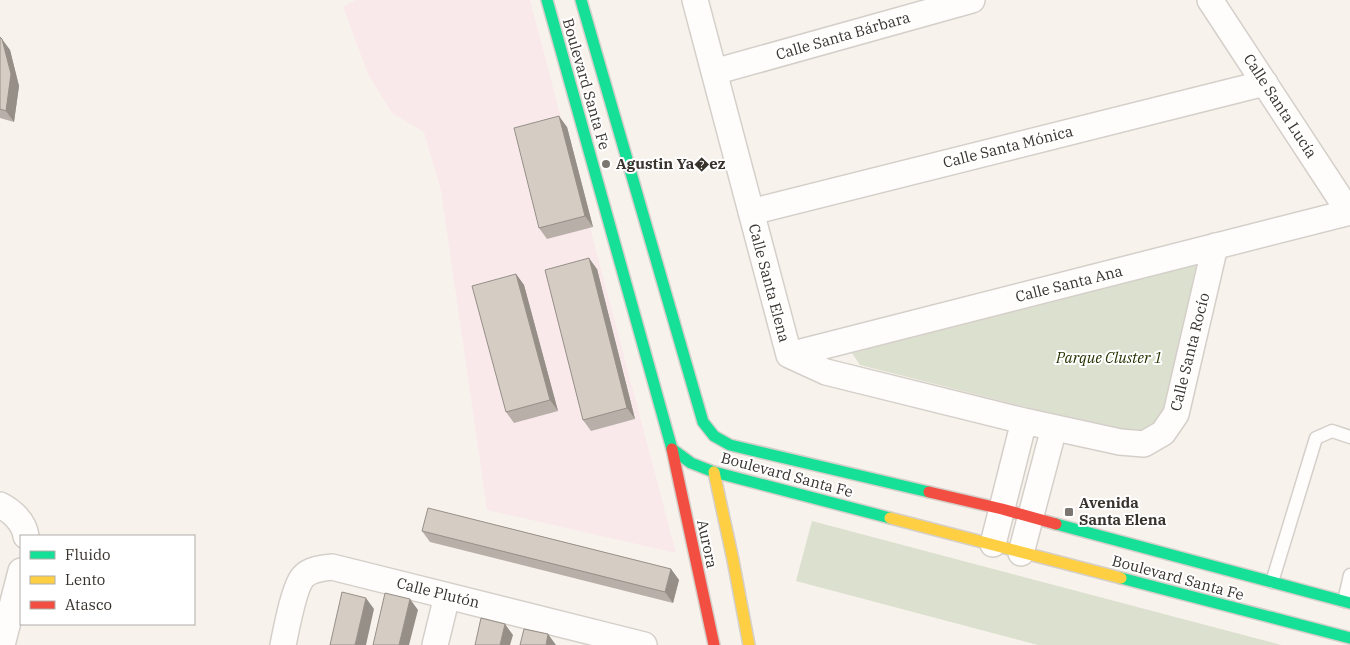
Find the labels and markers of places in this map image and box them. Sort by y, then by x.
place label: Agustin Ya�ez [616,154,726,173]
marker: Agustin Ya�ez [600,158,612,170]
place label: Avenida Santa Elena [1079,493,1167,529]
marker: Avenida Santa Elena [1063,506,1075,518]

